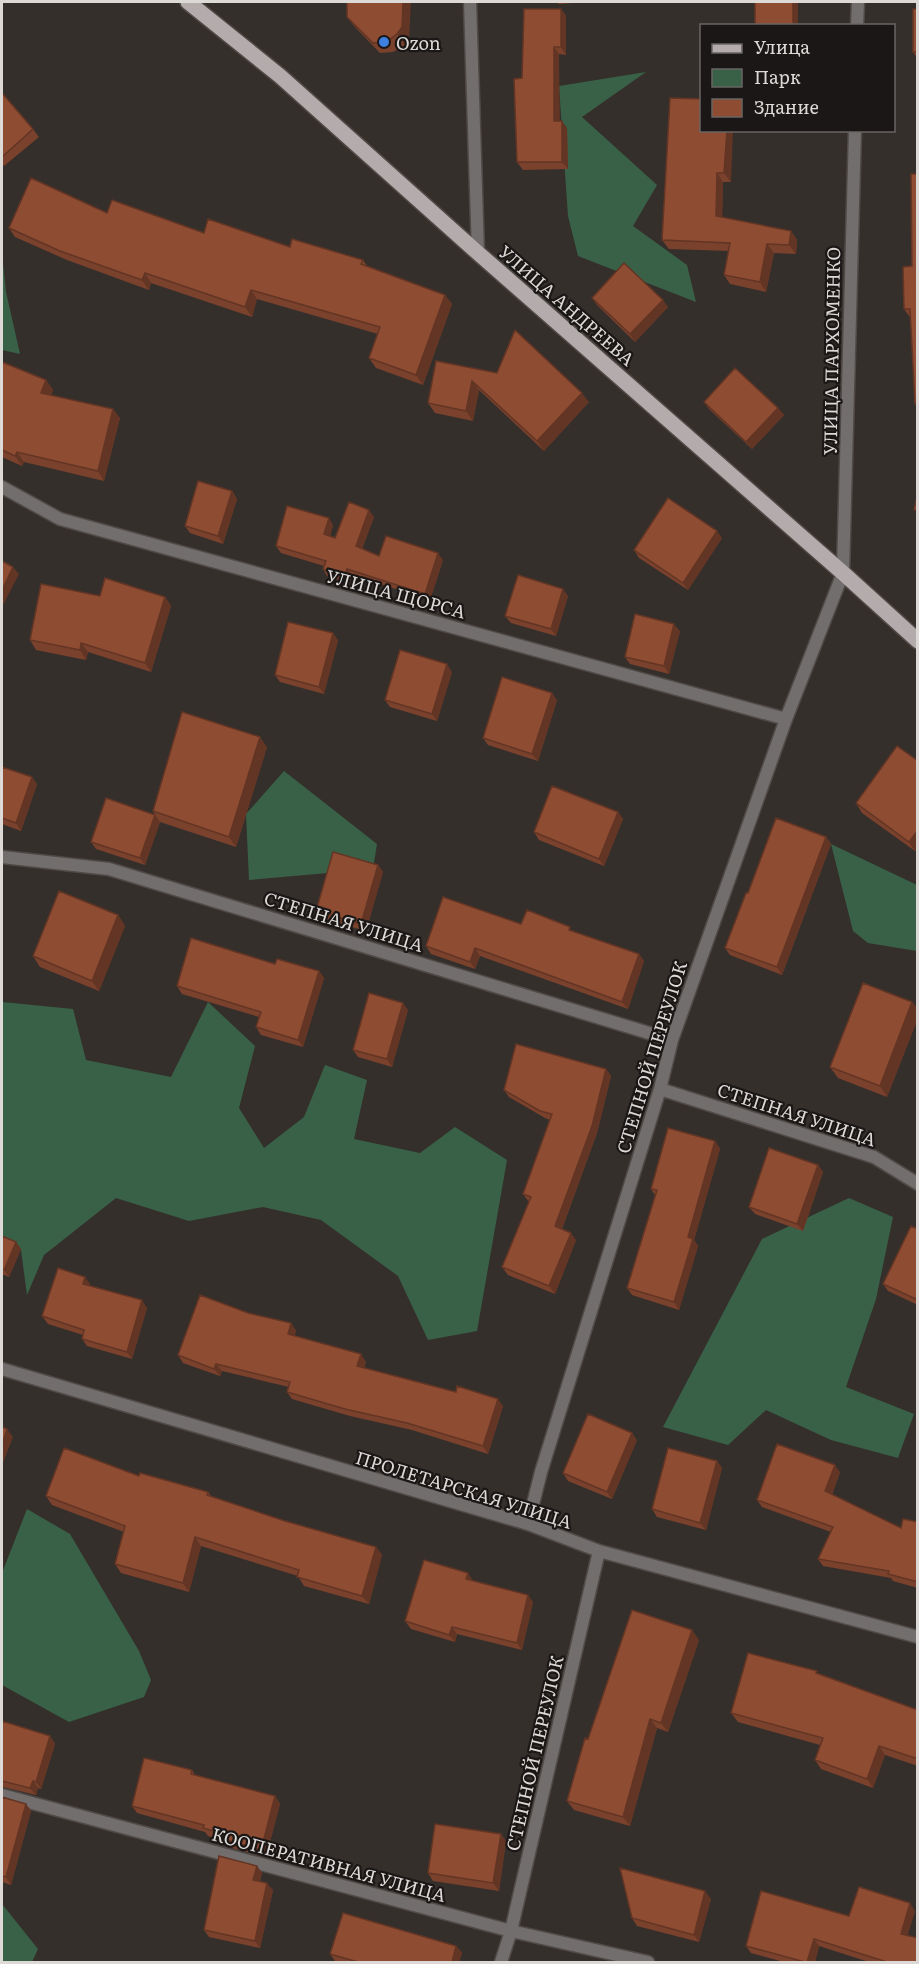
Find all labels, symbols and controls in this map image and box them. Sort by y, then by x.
legend [700,24,895,132]
place label: Ozon [396,29,441,56]
text: Улица [754,33,810,60]
marker: Ozon [377,35,391,49]
text: Парк [754,63,801,90]
text: Здание [754,93,819,120]
street label: УЛИЦА АНДРЕЕВА [493,238,641,372]
street label: УЛИЦА ПАРХОМЕНКО [816,247,846,455]
street label: УЛИЦА ЩОРСА [323,561,469,625]
street label: СТЕПНАЯ УЛИЦА [261,884,427,958]
street label: СТЕПНОЙ ПЕРЕУЛОК [609,958,693,1156]
street label: СТЕПНАЯ УЛИЦА [714,1076,880,1152]
street label: ПРОЛЕТАРСКАЯ УЛИЦА [352,1443,576,1535]
street label: СТЕПНОЙ ПЕРЕУЛОК [498,1653,570,1853]
street label: КООПЕРАТИВНАЯ УЛИЦА [209,1820,449,1908]

